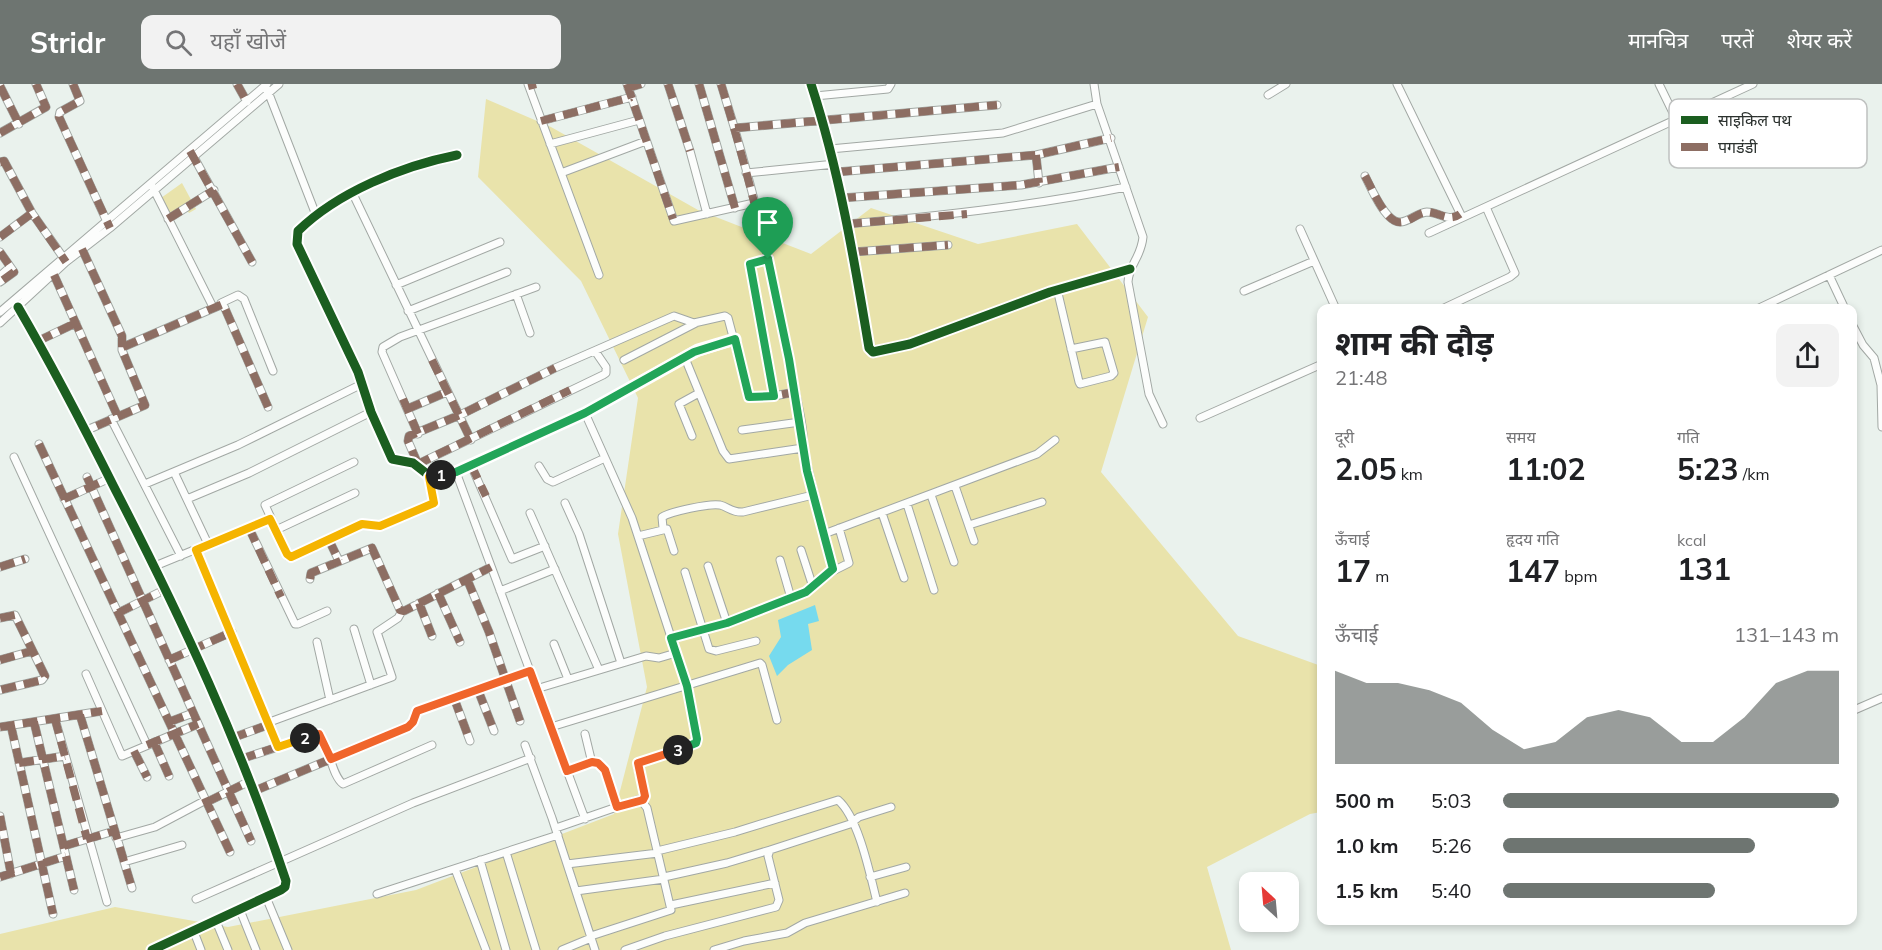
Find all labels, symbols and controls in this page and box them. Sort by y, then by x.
search box [141,15,561,69]
text: Stridr [30,25,105,60]
icon: search [162,26,195,59]
text: यहाँ खोजें [210,27,286,55]
text: मानचित्र [1628,27,1688,53]
text: परतें [1721,27,1754,53]
text: शेयर करें [1787,27,1852,53]
legend [1669,99,1867,168]
text: साइकिल पथ [1718,110,1792,130]
text: पगडंडी [1718,137,1758,157]
pin [742,197,793,259]
icon: arrive [751,206,784,239]
text: शाम की दौड़ [1335,322,1494,363]
button: share [1776,324,1839,387]
text: 21:48 [1335,365,1388,390]
text: दूरी [1335,427,1354,447]
text: समय [1506,427,1536,447]
text: गति [1677,427,1699,447]
text: 2.05 [1335,450,1396,488]
text: 11:02 [1506,450,1585,488]
text: 5:23 [1677,450,1738,488]
pin: 1 [426,460,456,490]
text: km [1396,464,1423,484]
text: /km [1738,464,1769,484]
text: 1 [436,465,446,485]
text: ऊँचाई [1335,529,1370,549]
text: हृदय गति [1506,529,1559,549]
text: kcal [1677,530,1706,550]
text: 131 [1677,550,1731,588]
text: 17 [1335,552,1371,590]
text: 147 [1506,552,1560,590]
text: m [1371,566,1389,586]
text: bpm [1560,566,1597,586]
text: ऊँचाई [1335,622,1378,647]
text: 131–143 m [1734,622,1839,647]
pin: 2 [290,723,320,753]
text: 2 [300,728,310,748]
pin: 3 [663,735,693,765]
text: 3 [673,740,683,760]
text: 500 m [1335,788,1394,813]
text: 5:03 [1431,788,1472,813]
text: 1.0 km [1335,833,1398,858]
text: 5:26 [1431,833,1472,858]
north arrow [1239,872,1299,932]
map controls [1239,872,1299,932]
text: 1.5 km [1335,878,1398,903]
text: 5:40 [1431,878,1472,903]

